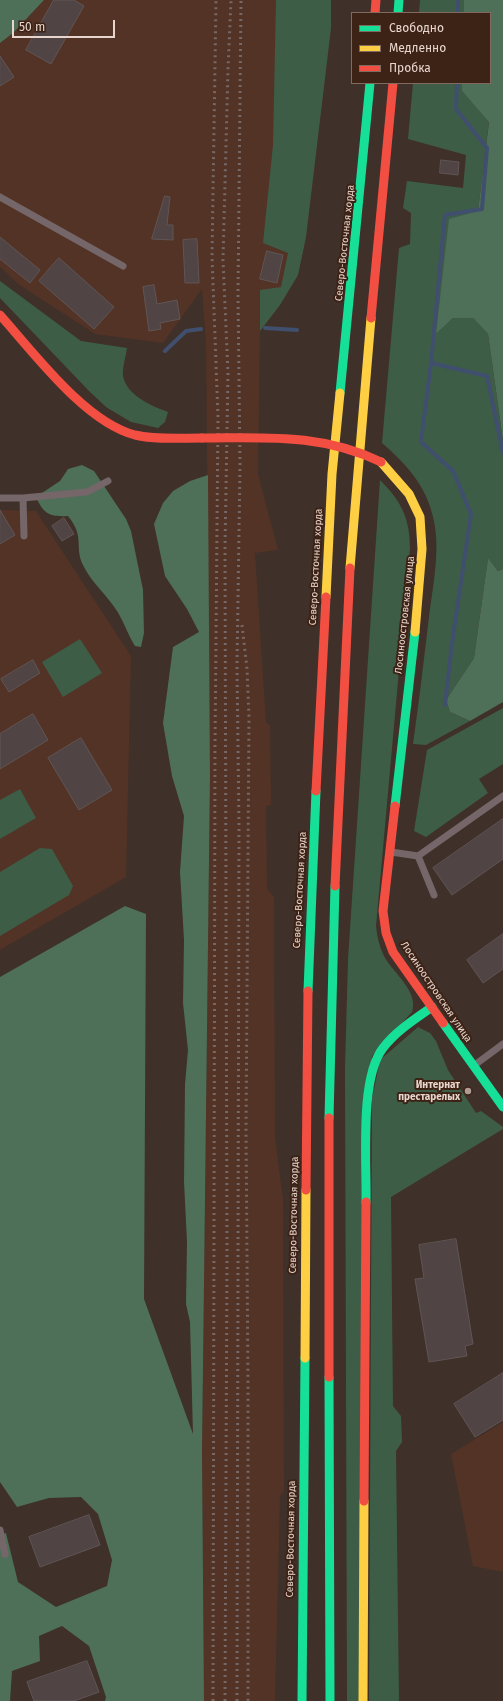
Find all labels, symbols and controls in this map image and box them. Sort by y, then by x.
scale bar [14,12,117,38]
legend [351,12,491,84]
text: 50 m [19,20,45,34]
text: Свободно [389,21,444,35]
text: Медленно [389,41,446,55]
text: Пробка [389,61,431,75]
street label: Северо-Восточная хорда [333,184,357,302]
street label: Северо-Восточная хорда [307,508,325,626]
street label: Лосиноостровская улица [393,555,417,675]
street label: Северо-Восточная хорда [291,831,309,949]
street label: Лосиноостровская улица [398,939,474,1045]
place label: Интернат престарелых [398,1079,460,1102]
marker: Интернат престарелых [463,1086,473,1096]
street label: Северо-Восточная хорда [287,1156,301,1274]
street label: Северо-Восточная хорда [284,1480,298,1598]

